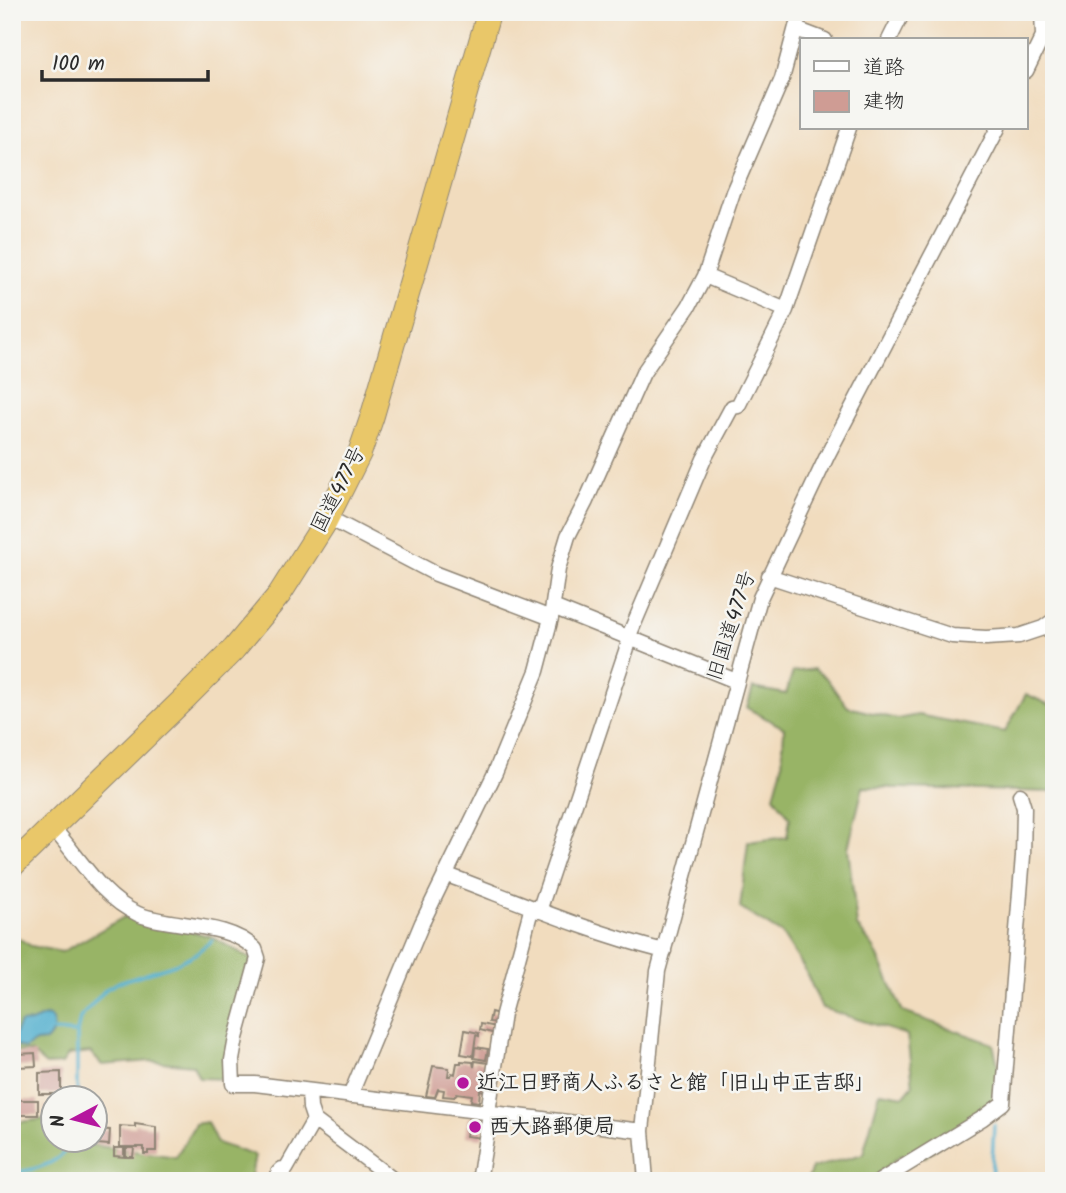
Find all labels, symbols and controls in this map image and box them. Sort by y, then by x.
scale bar [42,38,208,82]
legend [800,38,1028,130]
text: 100 m [52,48,105,81]
text: 道路 [863,52,905,85]
text: 建物 [863,86,905,119]
street label: 国道477号 [303,441,375,539]
street label: 旧国道477号 [699,566,765,686]
place label: 近江日野商人ふるさと館「旧山中正吉邸」 [477,1067,876,1100]
marker: 近江日野商人ふるさと館「旧山中正吉邸」 [455,1075,471,1091]
north arrow [38,1084,108,1154]
place label: 西大路郵便局 [489,1111,615,1144]
text: N [43,1113,75,1129]
marker: 西大路郵便局 [467,1119,483,1135]

